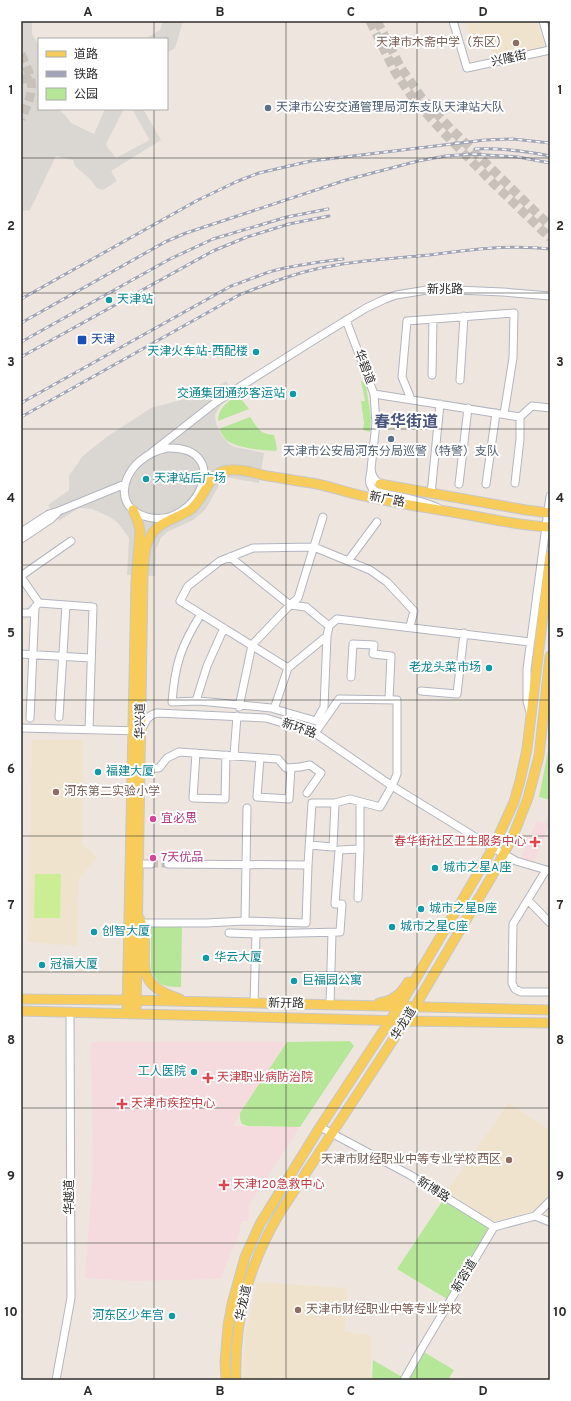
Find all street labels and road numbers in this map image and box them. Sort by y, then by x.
street label: 兴隆街 [490,47,528,71]
street label: 新兆路 [427,282,463,298]
street label: 华碧道 [350,347,378,387]
street label: 新广路 [368,489,406,511]
street label: 华兴道 [133,703,149,739]
street label: 新环路 [279,715,319,743]
street label: 新开路 [268,996,304,1012]
street label: 华龙道 [388,1004,420,1044]
street label: 新博路 [413,1174,453,1206]
street label: 华越道 [62,1179,78,1215]
street label: 新容道 [449,1256,481,1296]
street label: 华龙道 [232,1284,256,1322]

